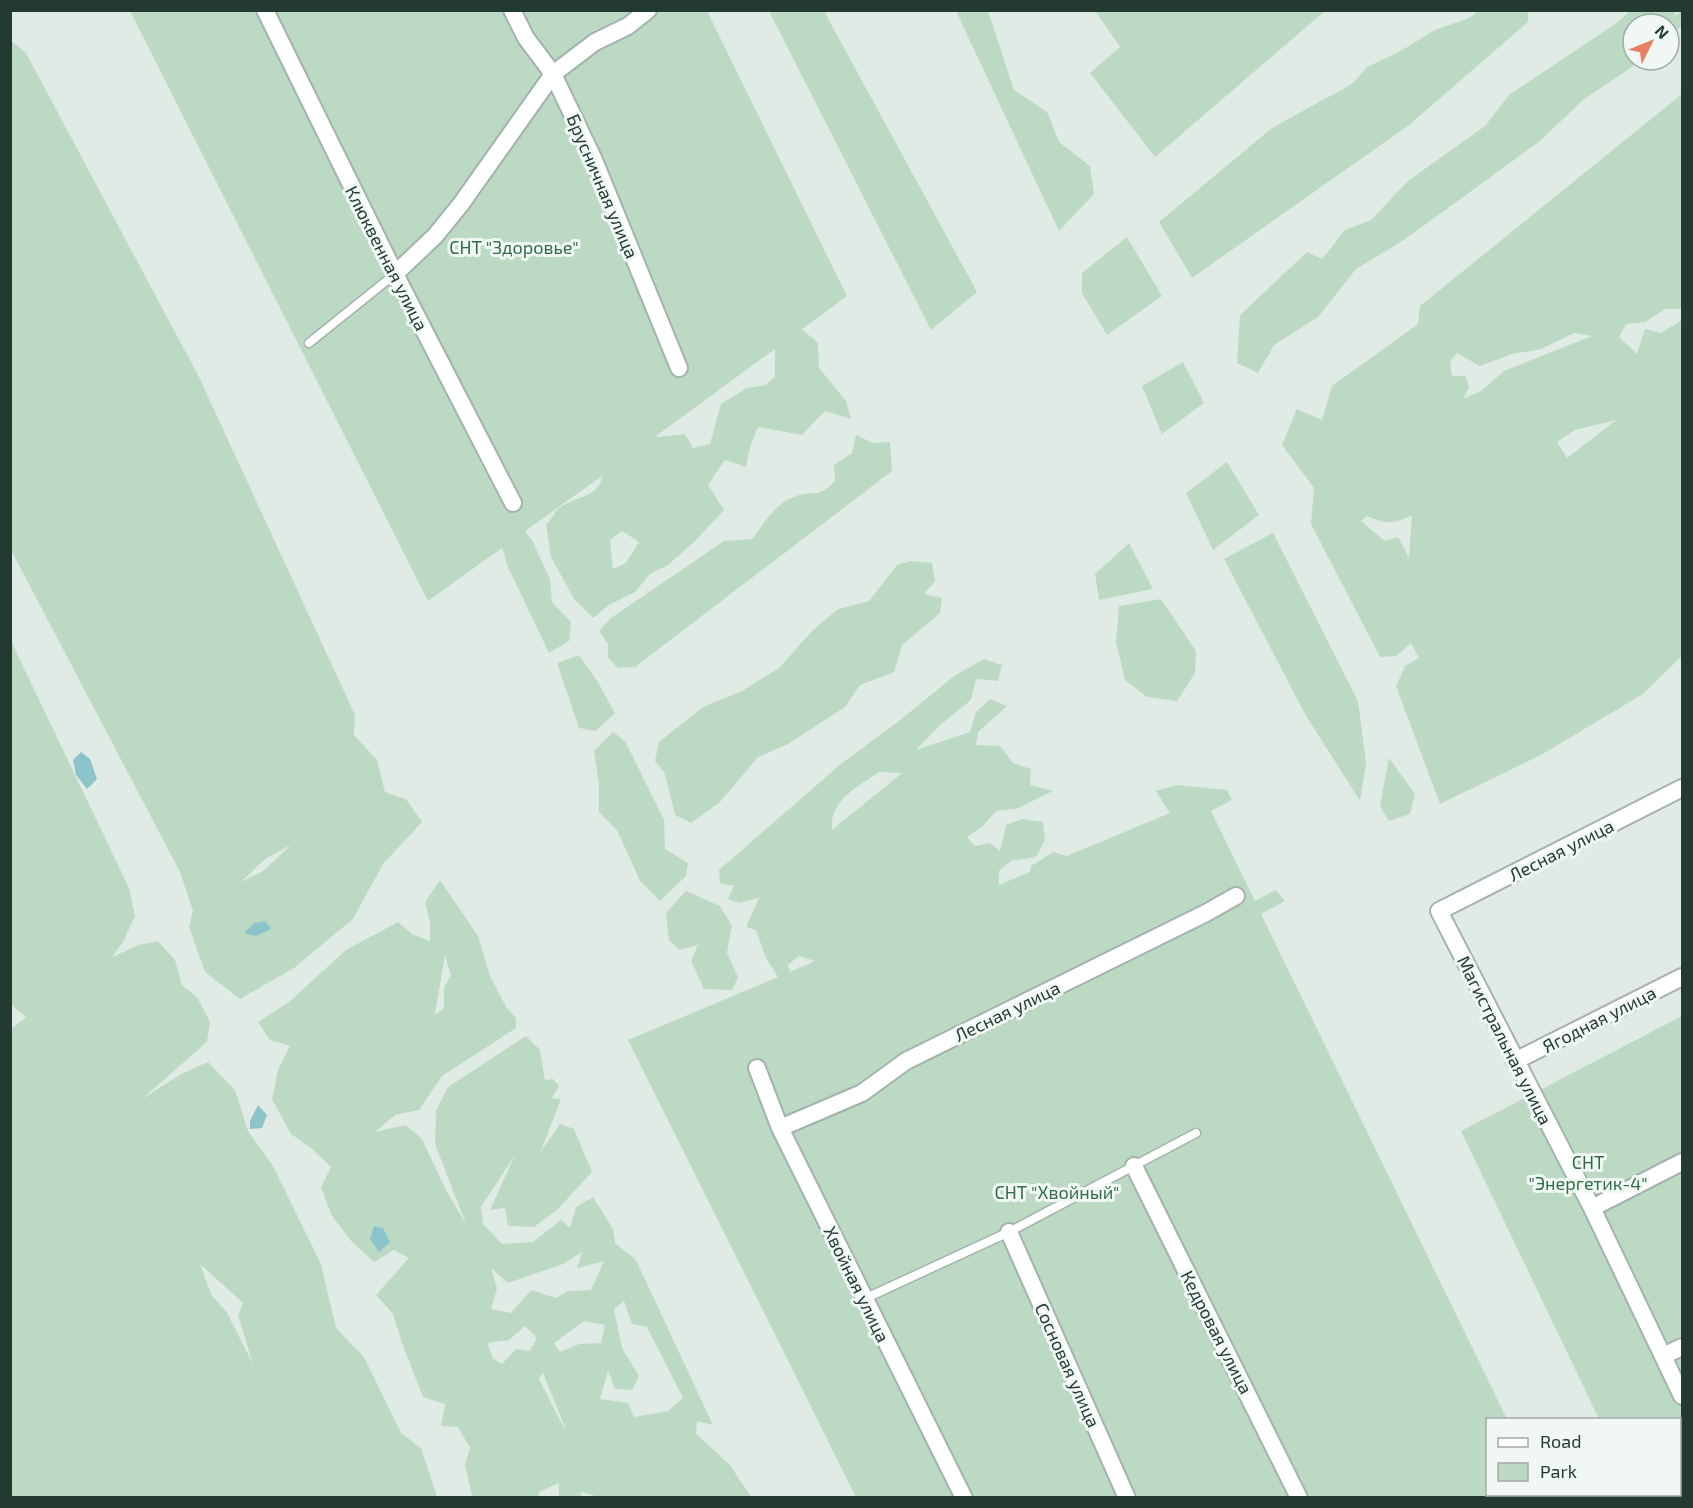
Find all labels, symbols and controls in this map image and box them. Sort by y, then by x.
north arrow [1621,12,1681,72]
text: N [1651,21,1673,42]
street label: Брусничная улица [563,111,643,261]
street label: Клюквенная улица [341,182,433,334]
park label: СНТ "Здоровье" [449,236,579,258]
street label: Лесная улица [1505,814,1617,886]
street label: Магистральная улица [1453,952,1557,1128]
street label: Лесная улица [951,976,1063,1046]
street label: Ягодная улица [1539,981,1659,1057]
park label: СНТ "Энергетик-4" [1528,1151,1648,1194]
park label: СНТ "Хвойный" [995,1181,1119,1203]
street label: Хвойная улица [819,1222,895,1346]
street label: Кедровая улица [1176,1267,1258,1397]
street label: Сосновая улица [1031,1299,1105,1431]
legend [1486,1418,1681,1496]
text: Road [1540,1430,1581,1452]
text: Park [1540,1460,1577,1482]

